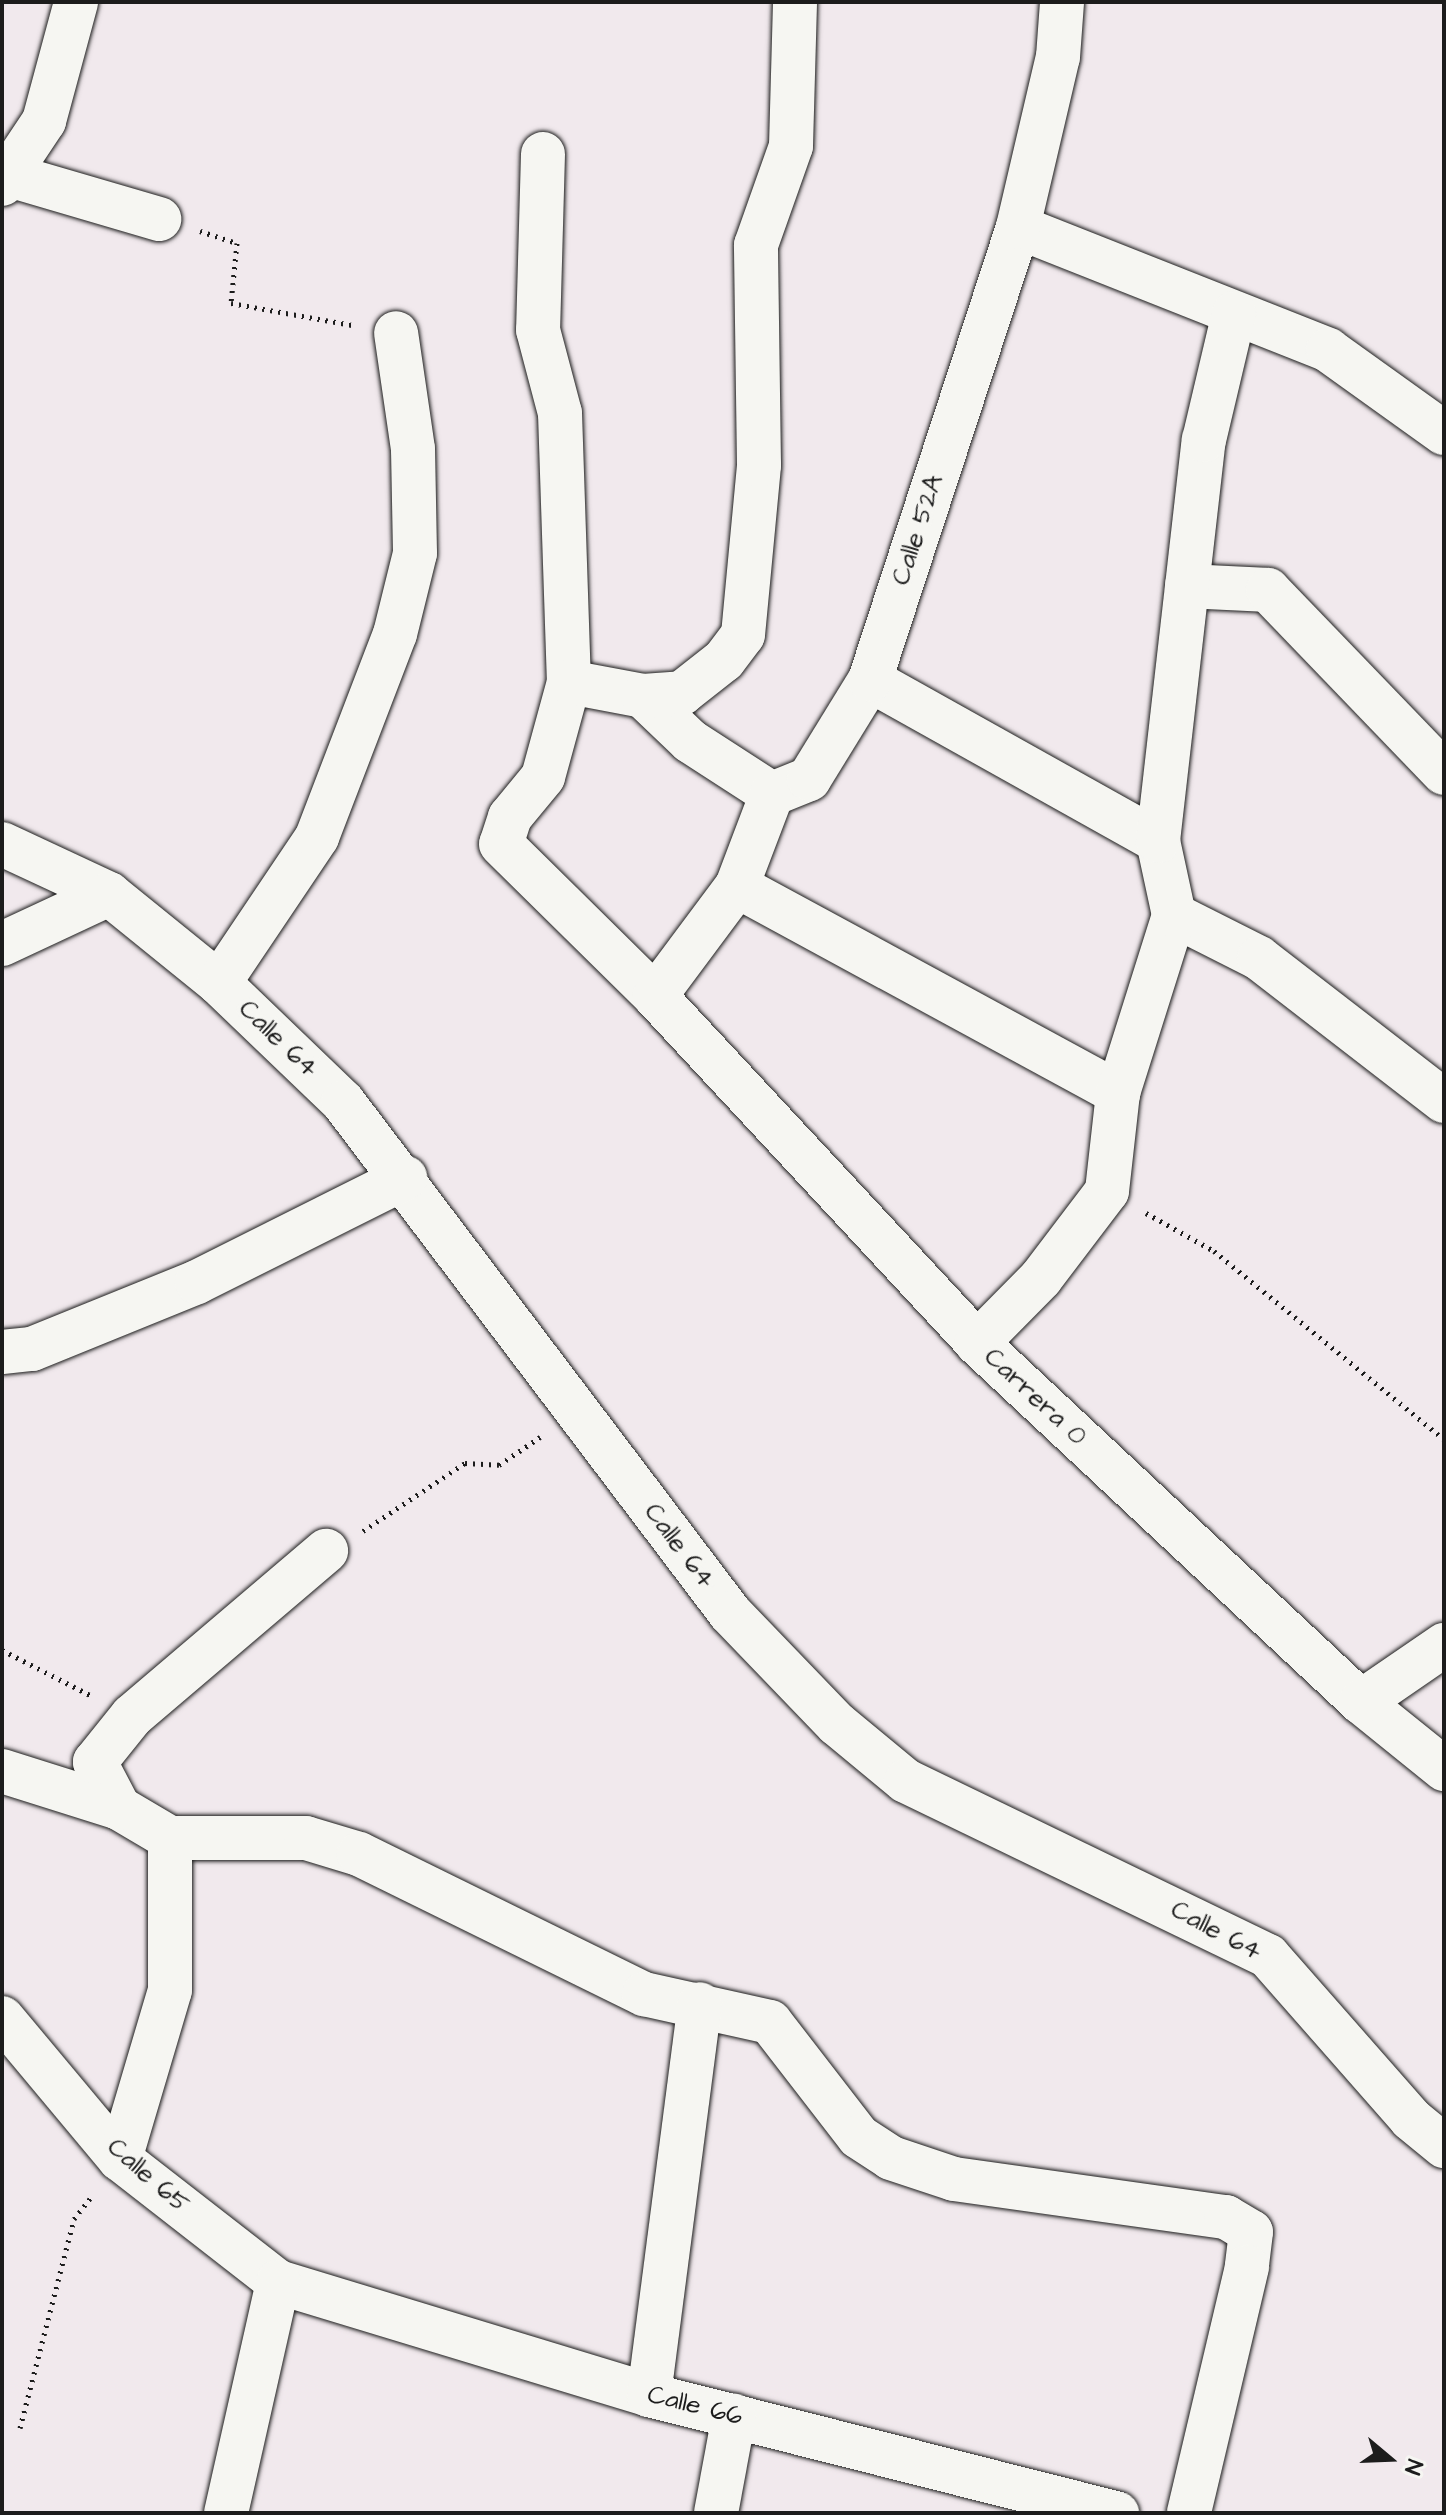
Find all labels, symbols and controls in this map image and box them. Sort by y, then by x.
street label: Calle 52A [886,471,950,589]
street label: Calle 64 [232,994,324,1084]
street label: Carrera 0 [977,1342,1093,1452]
street label: Calle 64 [637,1497,721,1595]
street label: Calle 64 [1165,1894,1267,1968]
street label: Calle 65 [100,2132,196,2220]
street label: Calle 66 [644,2379,746,2433]
north arrow [1350,2419,1430,2499]
text: N [1396,2455,1430,2479]

